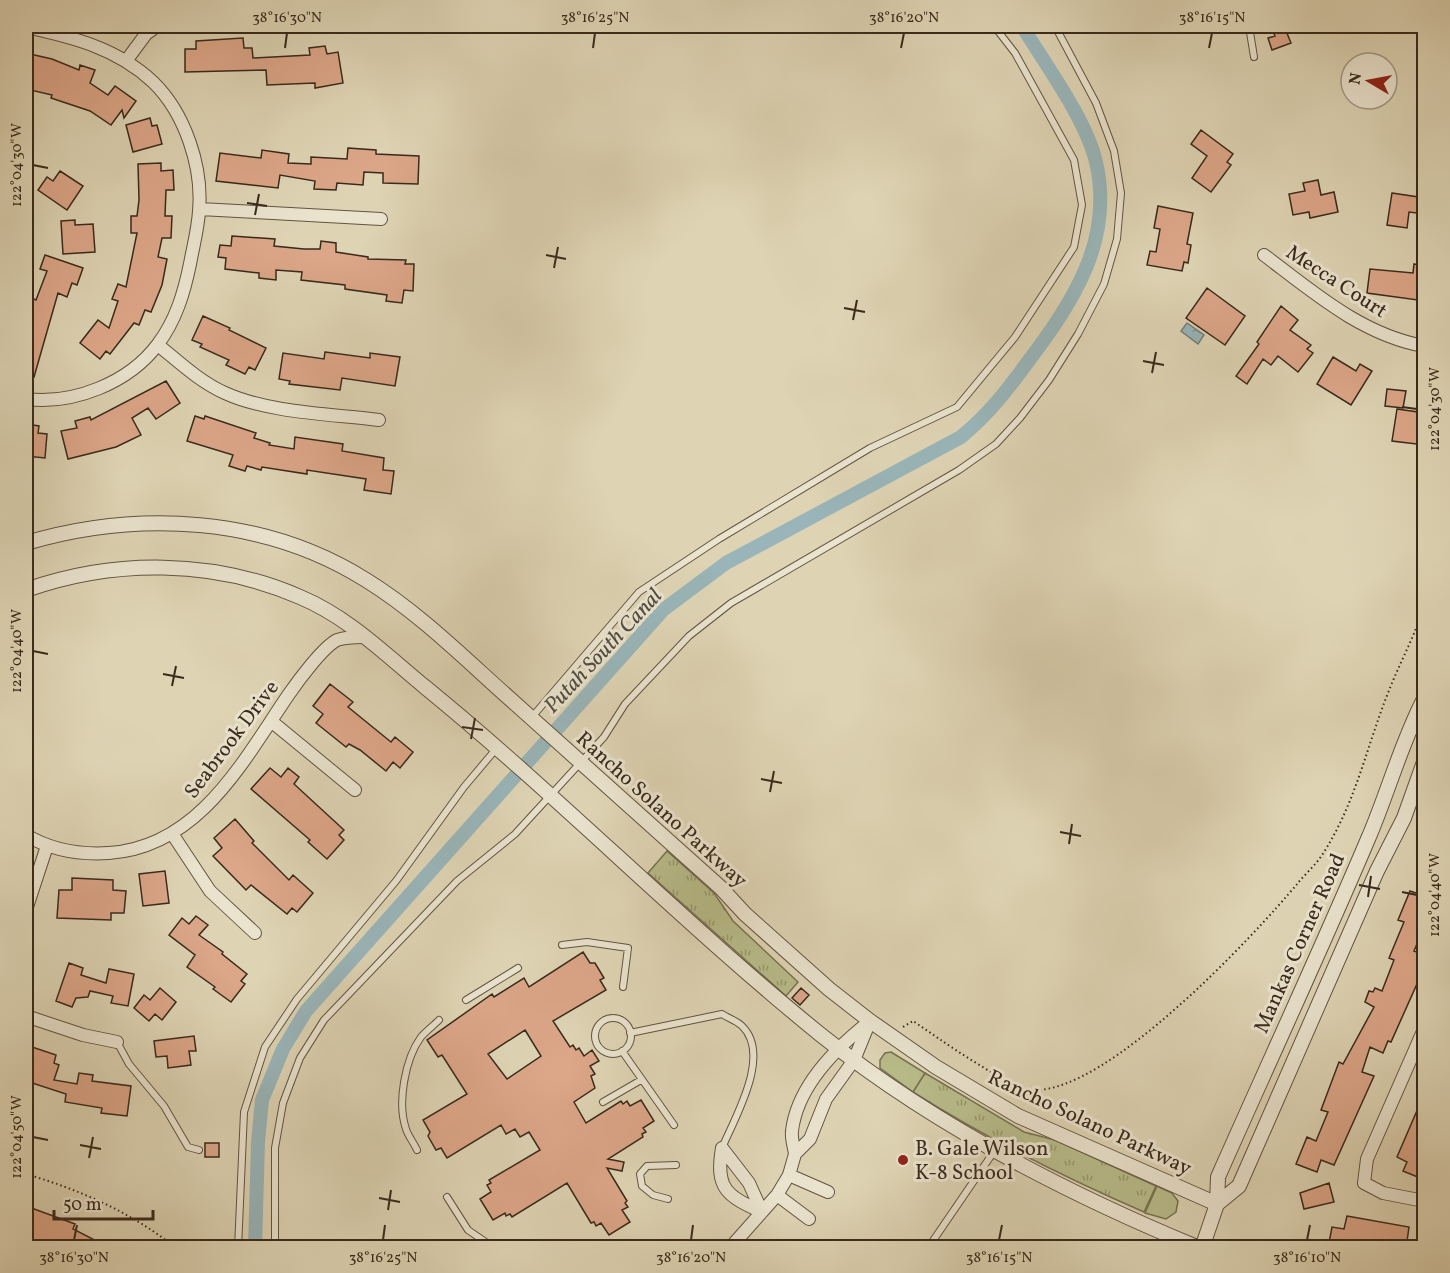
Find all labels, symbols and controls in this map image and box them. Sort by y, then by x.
text: 38°16'30"N [252,8,322,29]
text: 38°16'25"N [561,8,629,29]
text: 38°16'20"N [869,8,939,29]
text: 38°16'15"N [1179,8,1245,29]
north arrow [1339,51,1399,111]
text: N [1344,71,1368,86]
text: 122°04'30"W [7,123,28,207]
street label: Mecca Court [1280,239,1392,326]
text: 122°04'30"W [1425,367,1446,451]
water label: Putah South Canal [538,582,670,721]
text: 122°04'40"W [7,609,28,693]
street label: Seabrook Drive [178,675,286,805]
street label: Rancho Solano Parkway [569,725,754,895]
street label: Mankas Corner Road [1248,849,1353,1038]
text: 122°04'40"W [1425,853,1446,937]
street label: Rancho Solano Parkway [983,1063,1197,1184]
text: 122°04'50"W [7,1095,28,1179]
place label: B. Gale Wilson K-8 School [915,1135,1049,1188]
marker: B. Gale Wilson K-8 School [896,1153,910,1167]
scale bar [54,1183,153,1221]
text: 50 m [63,1193,102,1218]
text: 38°16'30"N [39,1248,109,1269]
text: 38°16'25"N [349,1248,417,1269]
text: 38°16'20"N [656,1248,726,1269]
text: 38°16'15"N [966,1248,1032,1269]
text: 38°16'10"N [1273,1248,1341,1269]

